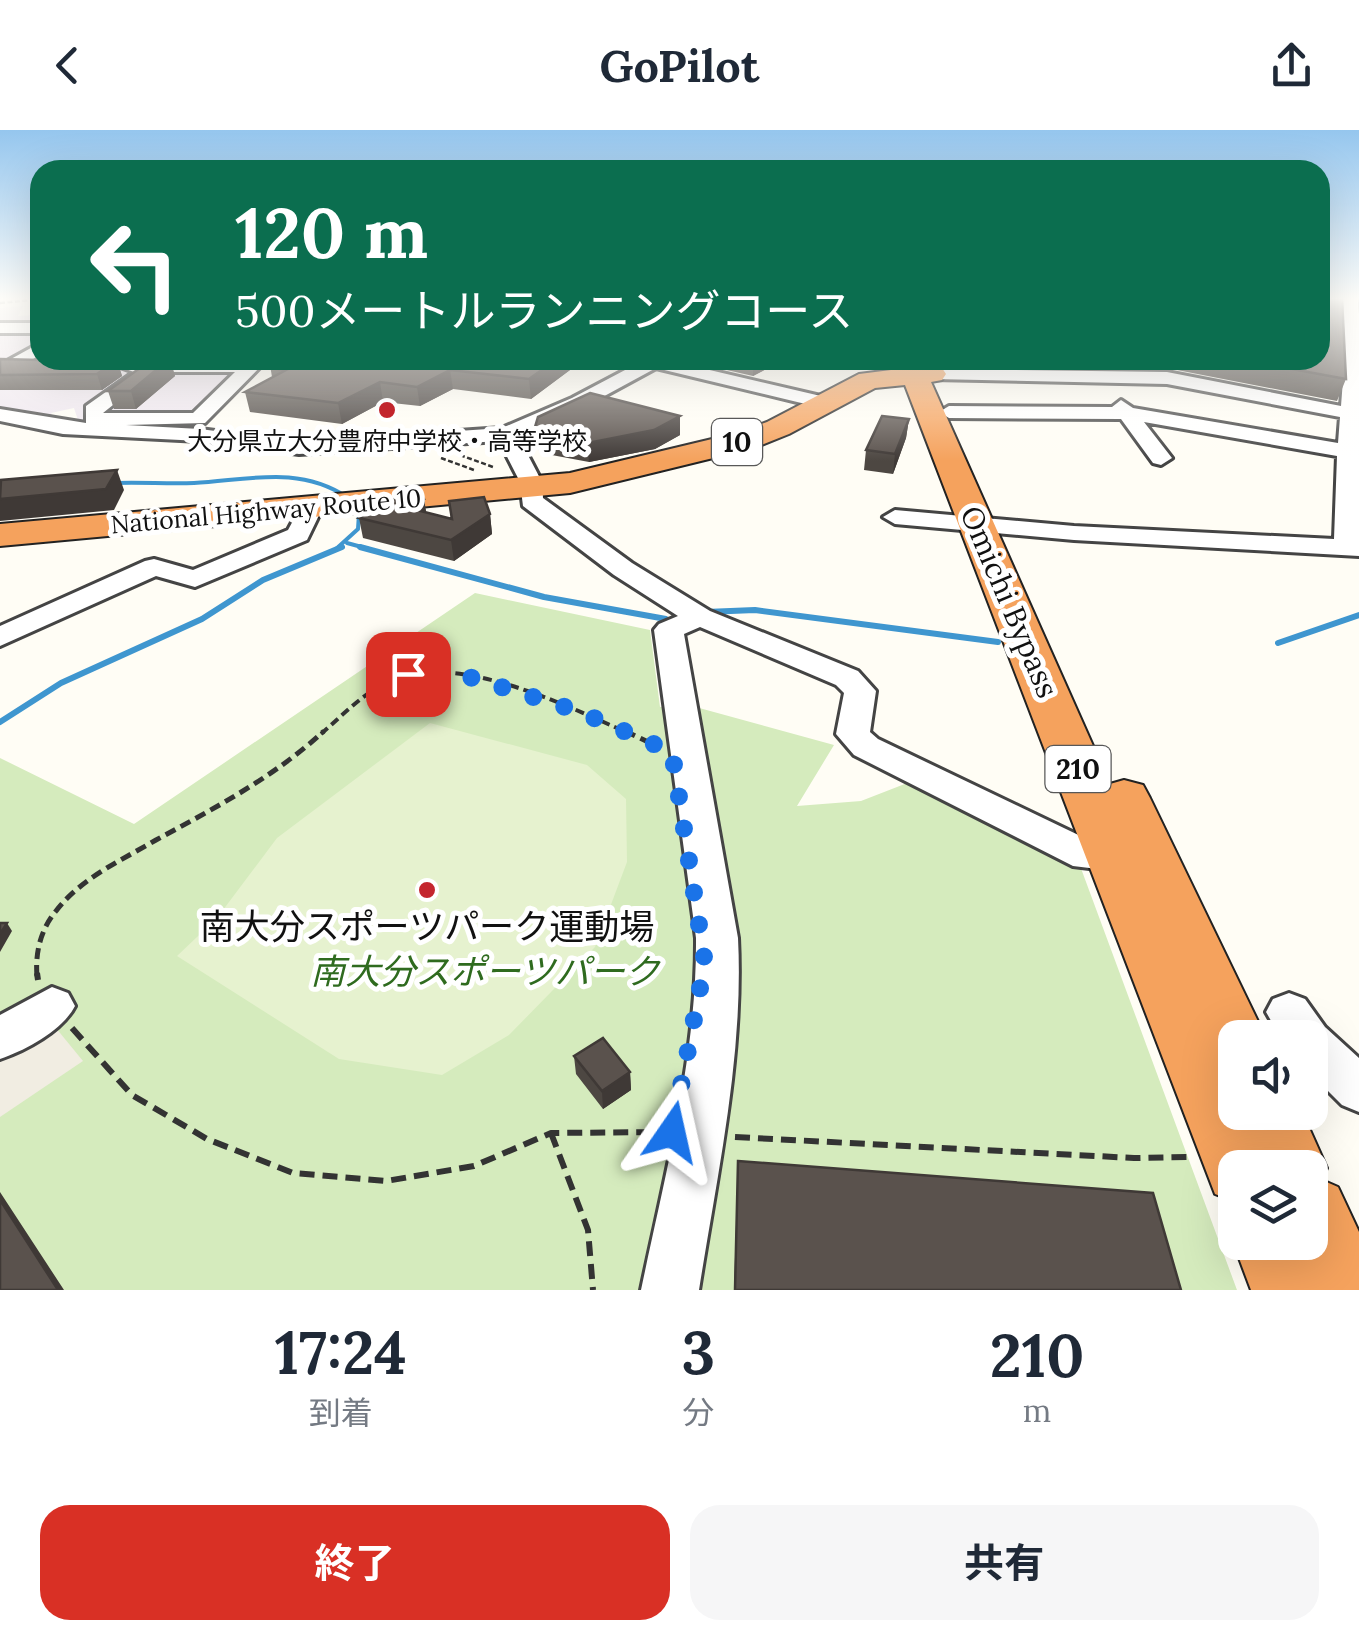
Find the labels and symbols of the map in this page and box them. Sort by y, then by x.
marker: 大分県立大分豊府中学校・高等学校 [376,399,398,421]
road number: 10 [712,419,762,465]
place label: 大分県立大分豊府中学校・高等学校 [187,425,587,457]
street label: National Highway Route 10 [109,481,423,541]
street label: Omichi Bypass [952,500,1067,704]
pin [366,632,451,717]
road number: 210 [1046,746,1110,792]
marker: 南大分スポーツパーク運動場 [416,879,438,901]
place label: 南大分スポーツパーク運動場 [200,904,654,949]
park label: 南大分スポーツパーク [310,949,661,994]
position arrow [620,1080,724,1184]

